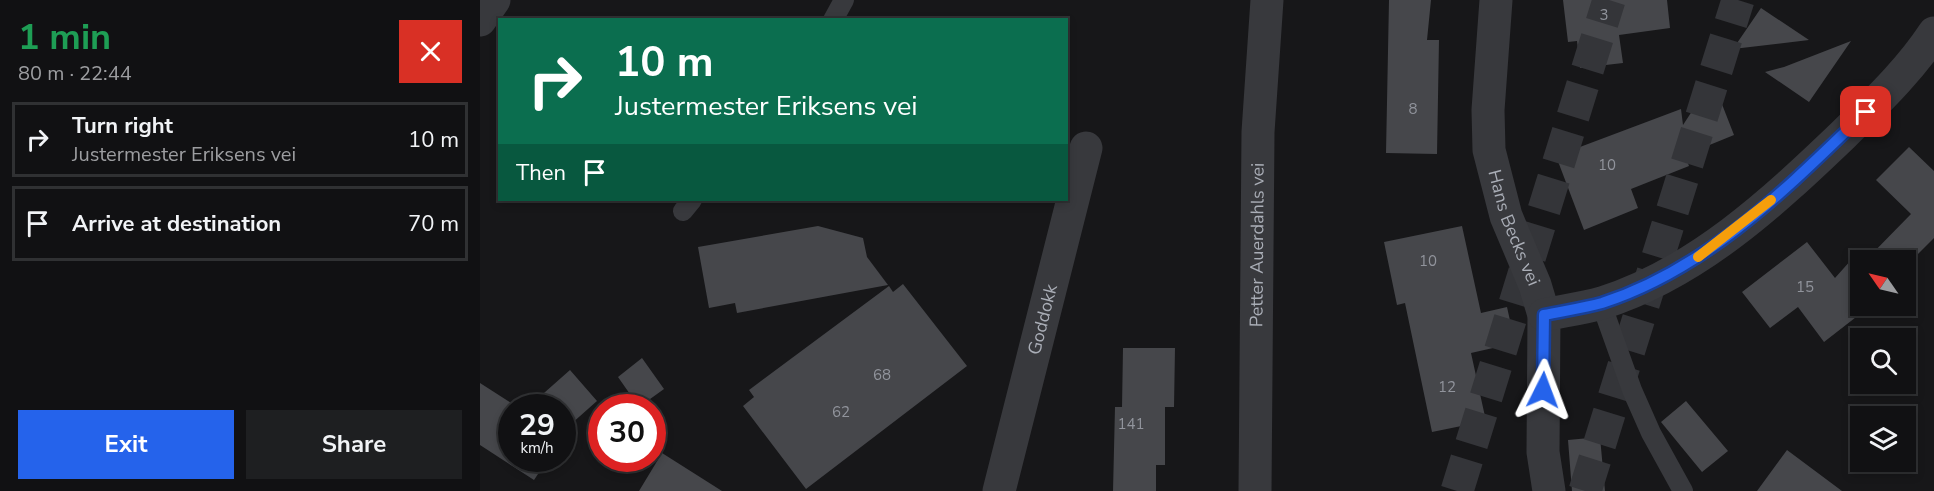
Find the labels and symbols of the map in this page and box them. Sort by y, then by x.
house number: 3 [1599,5,1609,25]
pin [1840,86,1891,137]
house number: 8 [1408,99,1418,119]
house number: 10 [1598,155,1616,175]
street label: Petter Auerdahls vei [1244,163,1270,327]
street label: Hans Becks vei [1483,167,1546,289]
north arrow [1850,250,1916,316]
house number: 10 [1419,251,1437,271]
house number: 15 [1796,277,1814,297]
street label: Goddokk [1022,281,1063,357]
position arrow [1511,358,1575,422]
house number: 68 [873,365,891,385]
house number: 12 [1438,377,1456,397]
speed limit sign: 30 [588,394,666,472]
house number: 62 [832,402,850,422]
house number: 141 [1117,414,1145,434]

